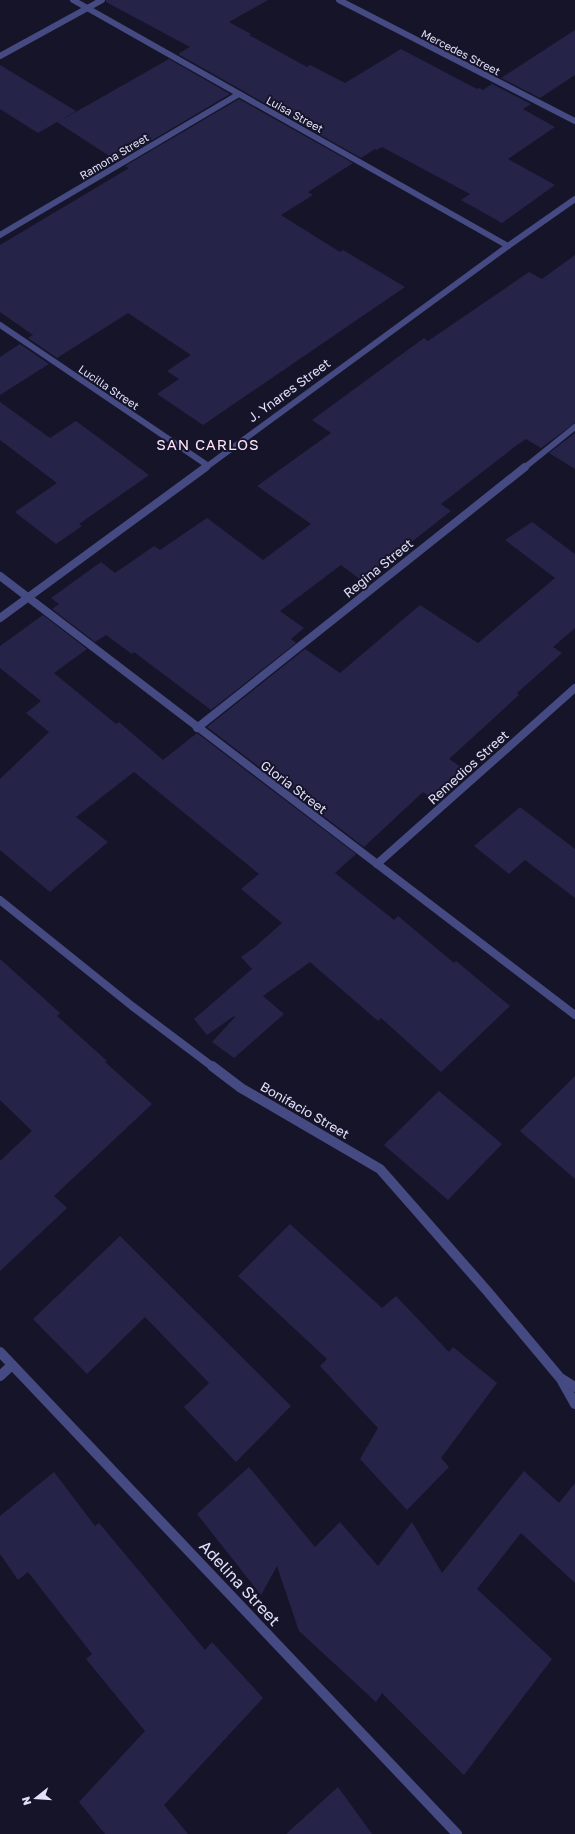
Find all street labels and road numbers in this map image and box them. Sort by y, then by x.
street label: Mercedes Street [419,27,503,77]
street label: Luisa Street [264,93,326,135]
street label: Ramona Street [77,130,151,182]
street label: J. Ynares Street [245,355,333,425]
street label: Lucilla Street [76,362,142,412]
street label: Regina Street [340,535,416,601]
street label: Remedios Street [424,727,512,807]
street label: Gloria Street [258,757,330,817]
street label: Bonifacio Street [258,1078,352,1142]
street label: Adelina Street [195,1536,285,1630]

